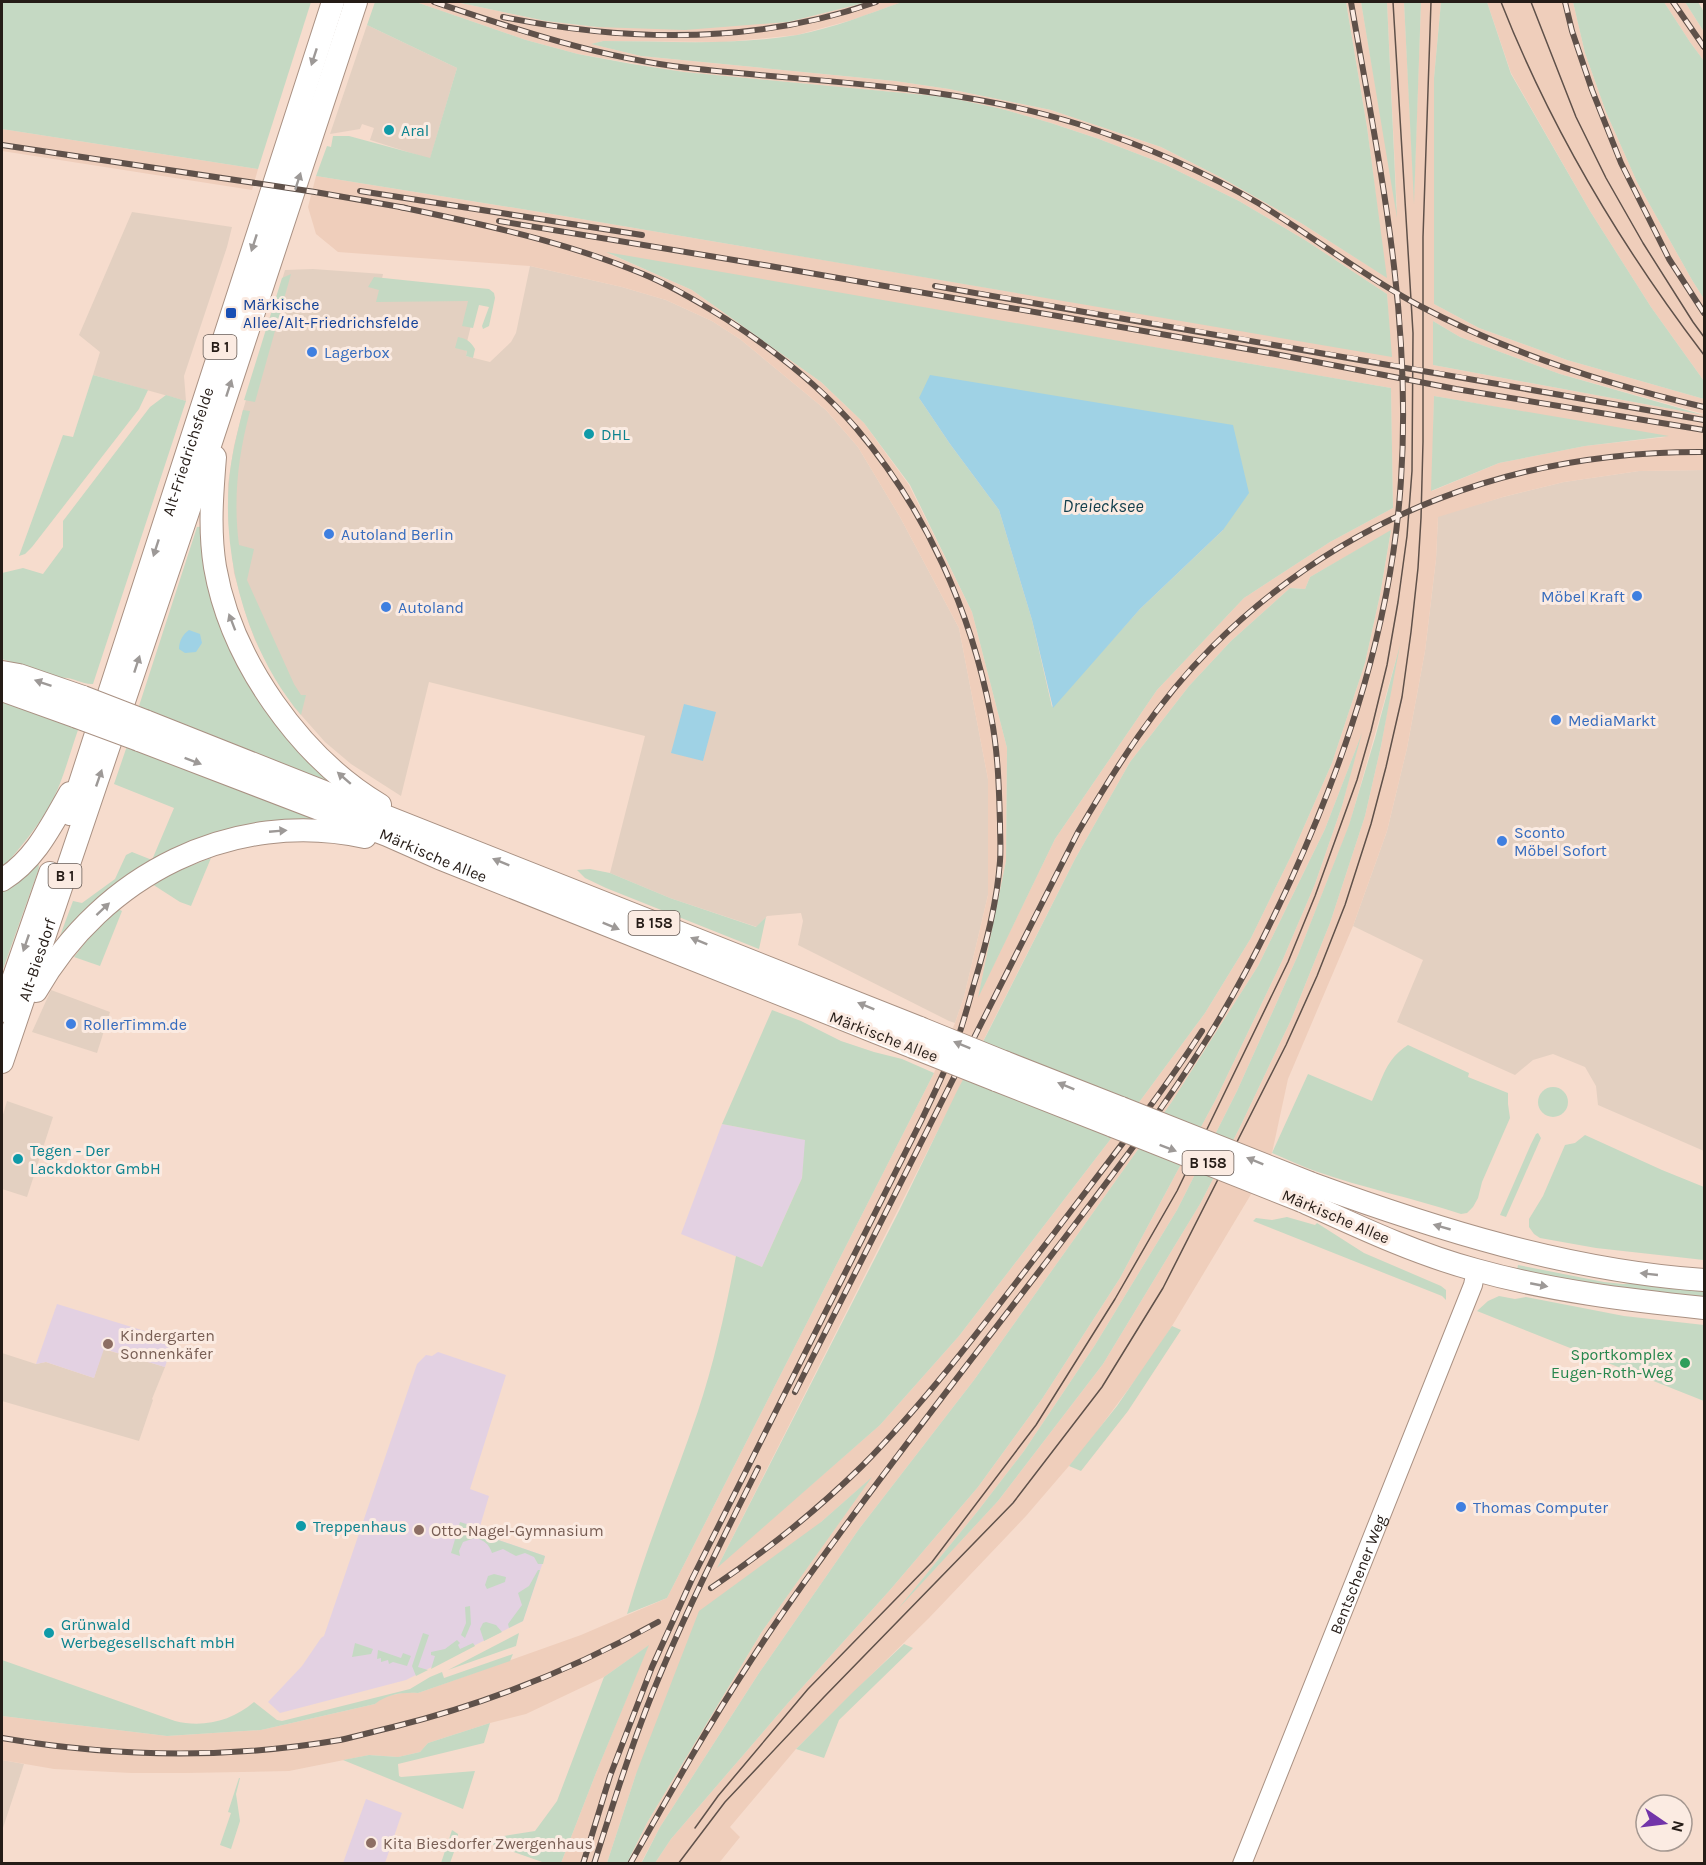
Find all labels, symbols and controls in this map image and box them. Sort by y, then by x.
one-way arrow [309,48,319,66]
place label: Aral [401,121,429,140]
marker: Aral [382,123,396,137]
one-way arrow [293,172,303,190]
one-way arrow [249,234,258,252]
place label: Märkische Allee/Alt-Friedrichsfelde [243,295,419,332]
marker: Märkische Allee/Alt-Friedrichsfelde [224,306,238,320]
road number: B 1 [204,335,236,359]
place label: Lagerbox [324,343,390,362]
marker: Lagerbox [305,345,319,359]
one-way arrow [224,379,234,397]
street label: Alt-Friedrichsfelde [158,385,218,519]
place label: DHL [601,425,630,444]
marker: DHL [582,427,596,441]
water label: Dreiecksee [1062,495,1144,517]
place label: Autoland Berlin [341,525,454,544]
marker: Autoland Berlin [322,527,336,541]
one-way arrow [151,539,160,557]
place label: Möbel Kraft [1541,587,1625,606]
marker: Möbel Kraft [1630,589,1644,603]
place label: Autoland [398,598,464,617]
marker: Autoland [379,600,393,614]
one-way arrow [227,613,236,631]
one-way arrow [133,655,142,673]
one-way arrow [34,678,52,688]
place label: MediaMarkt [1568,711,1656,730]
marker: MediaMarkt [1549,713,1563,727]
one-way arrow [185,756,203,766]
one-way arrow [94,769,104,787]
one-way arrow [336,772,352,785]
place label: Sconto Möbel Sofort [1514,823,1607,860]
street label: Märkische Allee [377,824,490,886]
one-way arrow [268,826,287,836]
marker: Sconto Möbel Sofort [1495,834,1509,848]
one-way arrow [492,857,510,867]
road number: B 1 [48,864,82,888]
one-way arrow [95,902,110,916]
road number: B 158 [628,911,680,935]
street label: Alt-Biesdorf [14,915,60,1004]
one-way arrow [603,921,621,931]
one-way arrow [20,934,30,952]
one-way arrow [690,936,708,945]
one-way arrow [857,1001,875,1011]
street label: Märkische Allee [827,1007,941,1066]
place label: RollerTimm.de [83,1015,187,1034]
marker: RollerTimm.de [64,1017,78,1031]
one-way arrow [953,1040,971,1049]
one-way arrow [1057,1081,1075,1091]
place label: Tegen - Der Lackdoktor GmbH [30,1141,161,1178]
one-way arrow [1159,1143,1177,1153]
road number: B 158 [1182,1151,1234,1175]
marker: Tegen - Der Lackdoktor GmbH [11,1152,25,1166]
one-way arrow [1246,1156,1264,1166]
street label: Märkische Allee [1279,1185,1392,1248]
one-way arrow [1432,1222,1450,1231]
one-way arrow [1640,1270,1659,1279]
one-way arrow [1530,1281,1549,1290]
place label: Kindergarten Sonnenkäfer [120,1326,215,1363]
marker: Kindergarten Sonnenkäfer [101,1337,115,1351]
place label: Sportkomplex Eugen-Roth-Weg [1551,1345,1673,1382]
marker: Sportkomplex Eugen-Roth-Weg [1678,1356,1692,1370]
place label: Thomas Computer [1473,1498,1608,1517]
marker: Thomas Computer [1454,1500,1468,1514]
street label: Bentschener Weg [1326,1512,1390,1637]
place label: Treppenhaus [313,1517,407,1536]
marker: Treppenhaus [294,1519,308,1533]
place label: Otto-Nagel-Gymnasium [431,1521,604,1540]
marker: Otto-Nagel-Gymnasium [412,1523,426,1537]
place label: Grünwald Werbegesellschaft mbH [61,1615,235,1652]
marker: Grünwald Werbegesellschaft mbH [42,1626,56,1640]
north arrow [1634,1793,1694,1853]
text: N [1667,1819,1689,1834]
place label: Kita Biesdorfer Zwergenhaus [383,1834,593,1853]
marker: Kita Biesdorfer Zwergenhaus [364,1836,378,1850]

